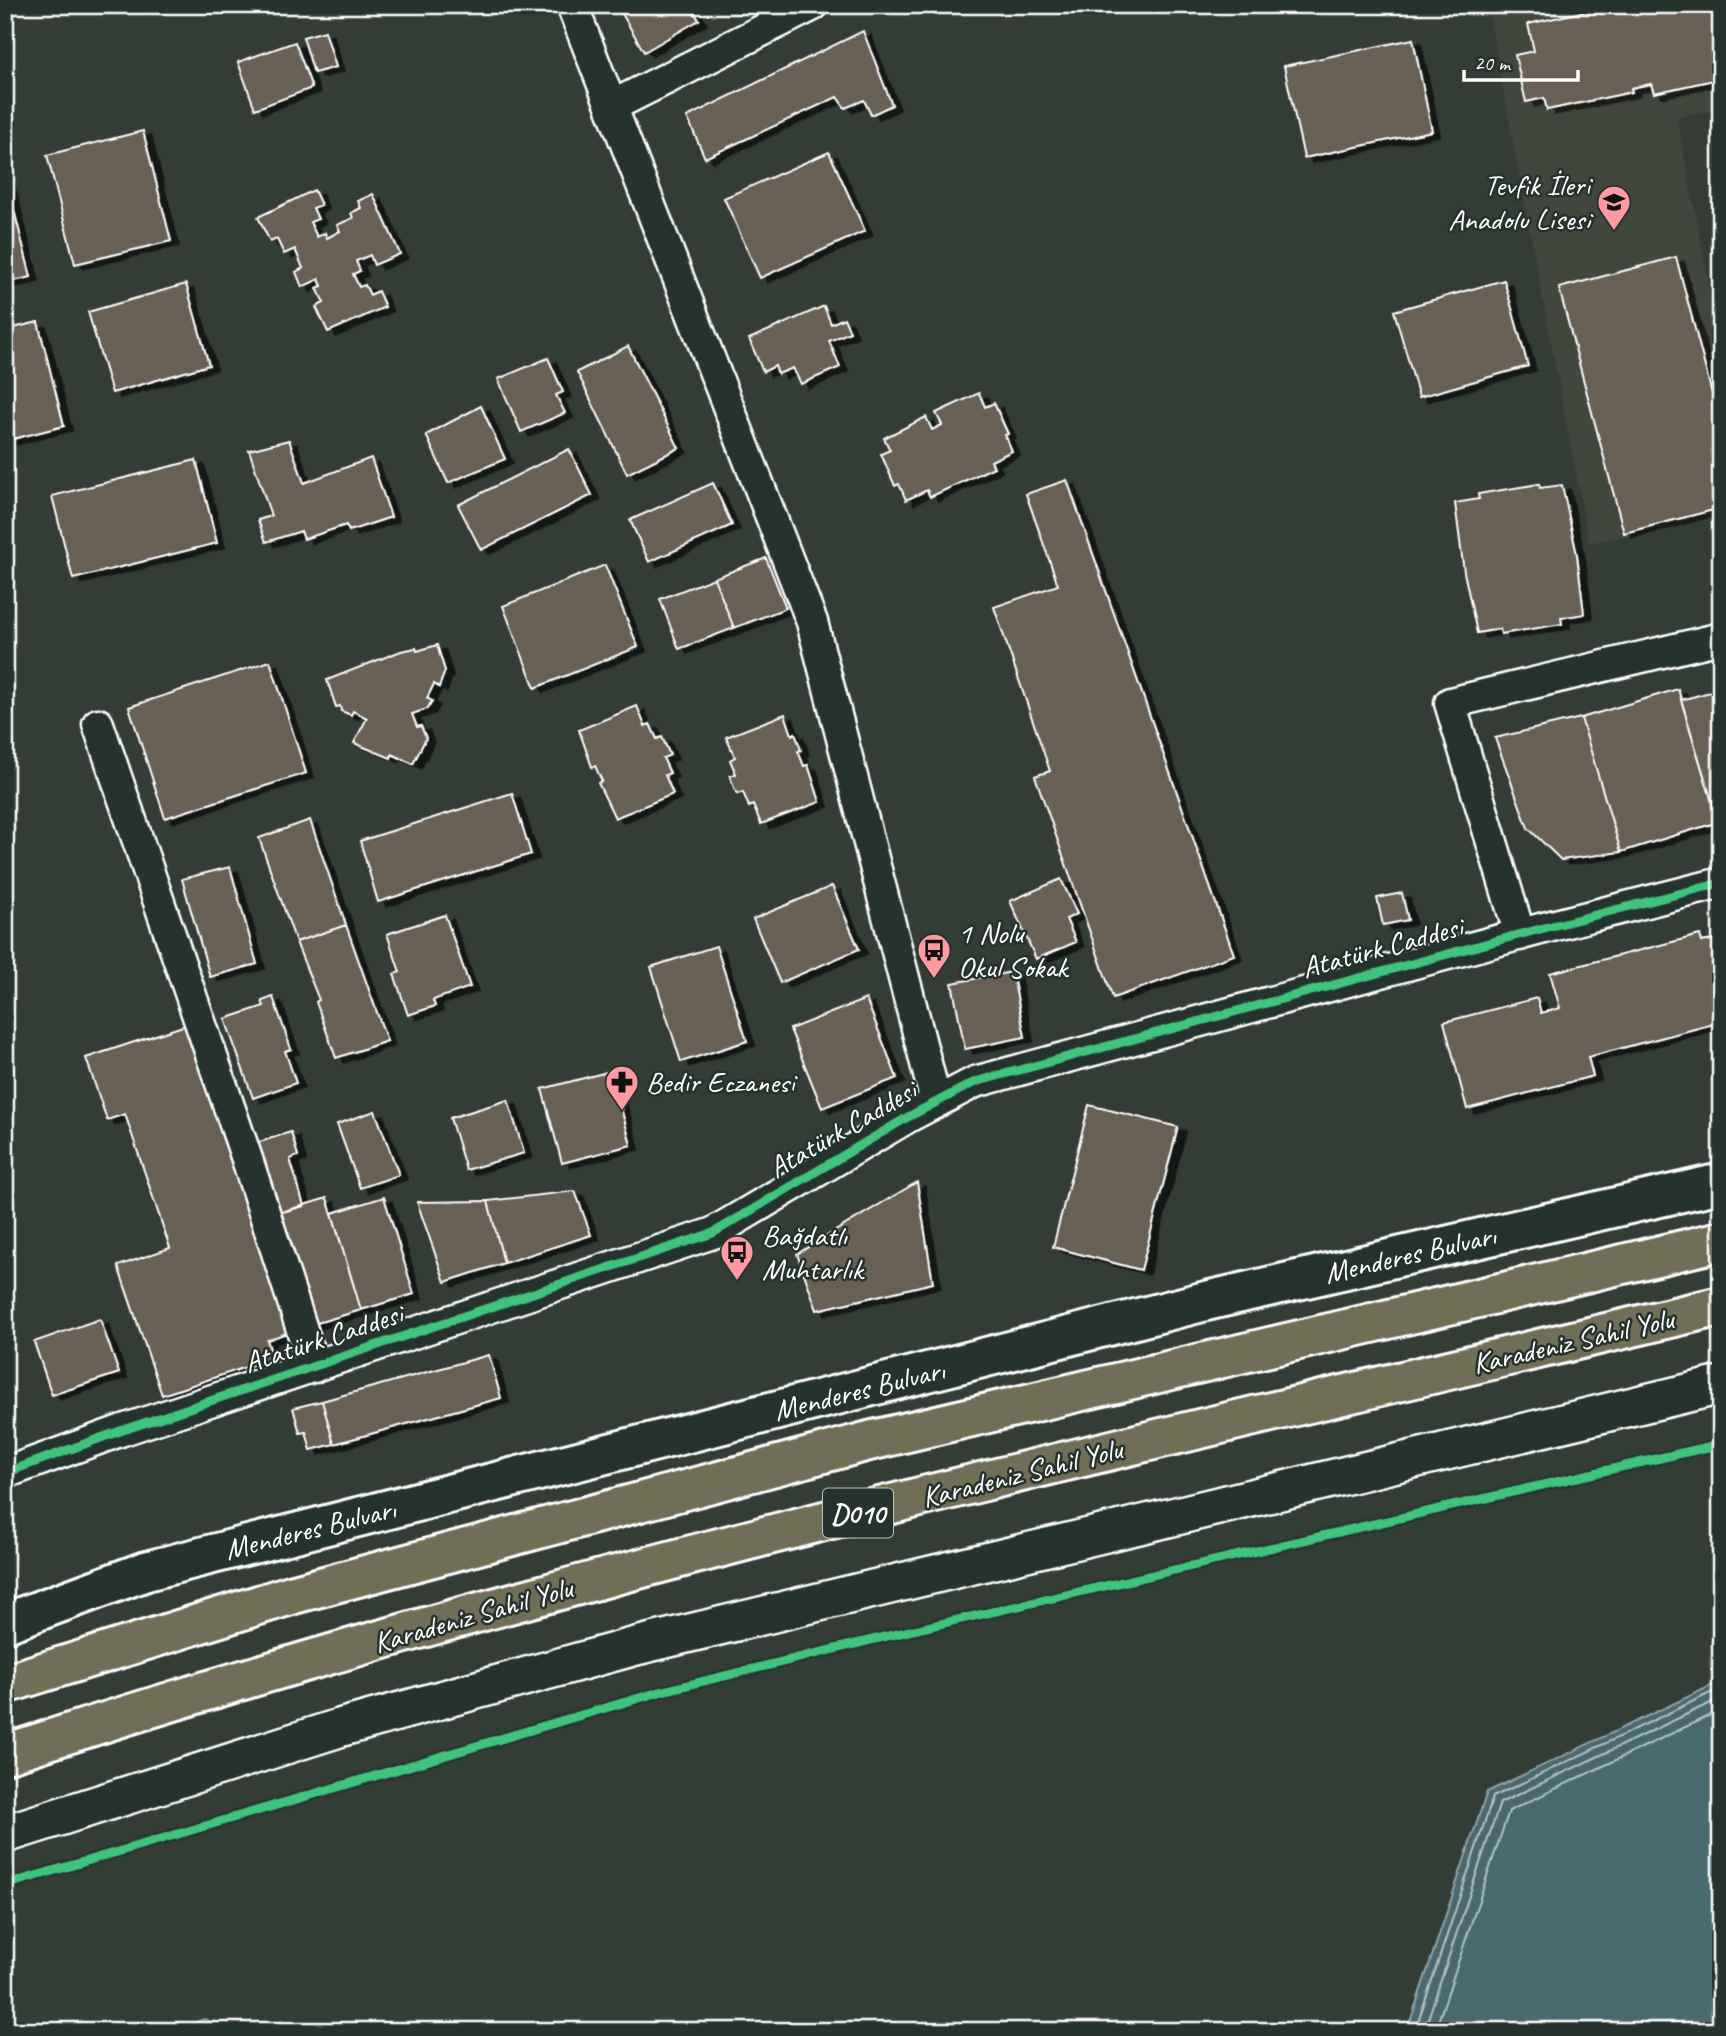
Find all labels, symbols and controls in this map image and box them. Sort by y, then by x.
scale bar [1464,38,1577,82]
text: 20 m [1474,50,1512,76]
place label: Tevfik İleri Anadolu Lisesi [1448,166,1593,238]
school or university icon: Tevfik İleri Anadolu Lisesi [1595,183,1633,232]
street label: Atatürk Caddesi [1298,906,1470,987]
place label: 1 Nolu Okul Sokak [958,914,1069,986]
bus stop icon: 1 Nolu Okul Sokak [915,931,953,980]
pharmacy icon: Bedir Eczanesi [603,1063,641,1112]
place label: Bedir Eczanesi [646,1063,798,1101]
street label: Atatürk Caddesi [761,1070,926,1187]
place label: Bağdatlı Muhtarlık [762,1216,865,1288]
street label: Menderes Bulvarı [1321,1216,1501,1292]
bus stop icon: Bağdatlı Muhtarlık [718,1233,756,1282]
street label: Atatürk Caddesi [239,1293,410,1382]
street label: Karadeniz Sahil Yolu [1469,1299,1679,1383]
street label: Menderes Bulvarı [770,1350,950,1430]
street label: Karadeniz Sahil Yolu [918,1429,1128,1516]
road number: D010 [823,1488,893,1538]
street label: Menderes Bulvarı [221,1489,401,1569]
street label: Karadeniz Sahil Yolu [369,1568,579,1662]

